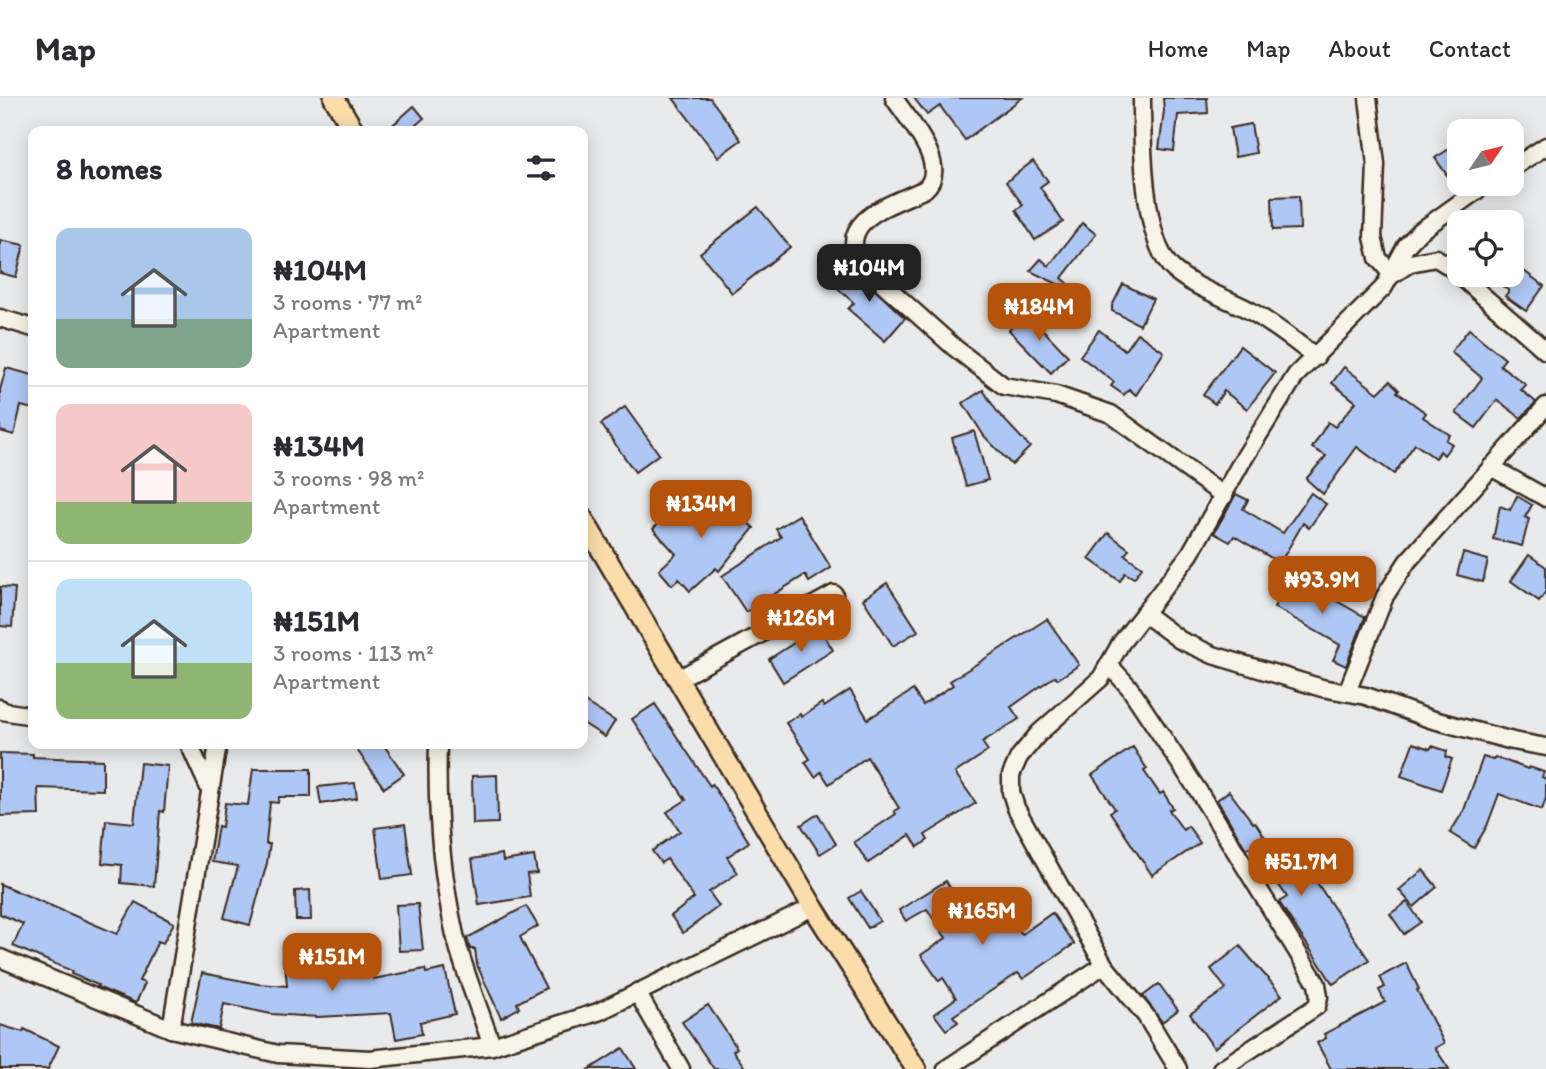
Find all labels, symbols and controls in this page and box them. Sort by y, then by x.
text: Map [35,29,96,68]
text: Home [1148,34,1208,63]
text: Map [1246,34,1290,63]
text: About [1328,34,1391,63]
text: Contact [1429,34,1511,63]
north arrow [1447,119,1524,196]
map controls [1447,119,1524,287]
icon: filters [522,149,560,187]
text: 8 homes [56,150,163,187]
button: locate [1447,210,1524,287]
pin: ₦104M [820,244,918,304]
text: ₦104M [273,251,367,288]
text: ₦104M [833,253,905,281]
icon: home [112,256,196,340]
pin: ₦184M [990,284,1088,343]
text: 3 rooms · 77 m² [273,288,423,316]
text: ₦184M [1004,292,1074,320]
text: Apartment [273,316,380,344]
text: ₦134M [273,427,365,464]
icon: home [112,432,196,516]
text: 3 rooms · 98 m² [273,464,424,492]
pin: ₦134M [652,480,750,540]
text: ₦134M [666,489,736,517]
text: Apartment [273,492,380,520]
pin: ₦93.9M [1265,556,1379,616]
text: ₦93.9M [1284,565,1360,593]
pin: ₦126M [752,594,850,654]
text: ₦151M [273,602,360,639]
text: ₦126M [767,603,835,631]
icon: home [112,607,196,691]
text: 3 rooms · 113 m² [273,639,434,667]
text: Apartment [273,667,380,695]
pin: ₦51.7M [1244,838,1358,898]
text: ₦51.7M [1264,847,1338,875]
pin: ₦165M [933,888,1031,947]
text: ₦165M [948,896,1016,924]
pin: ₦151M [283,934,381,993]
text: ₦151M [299,942,365,970]

